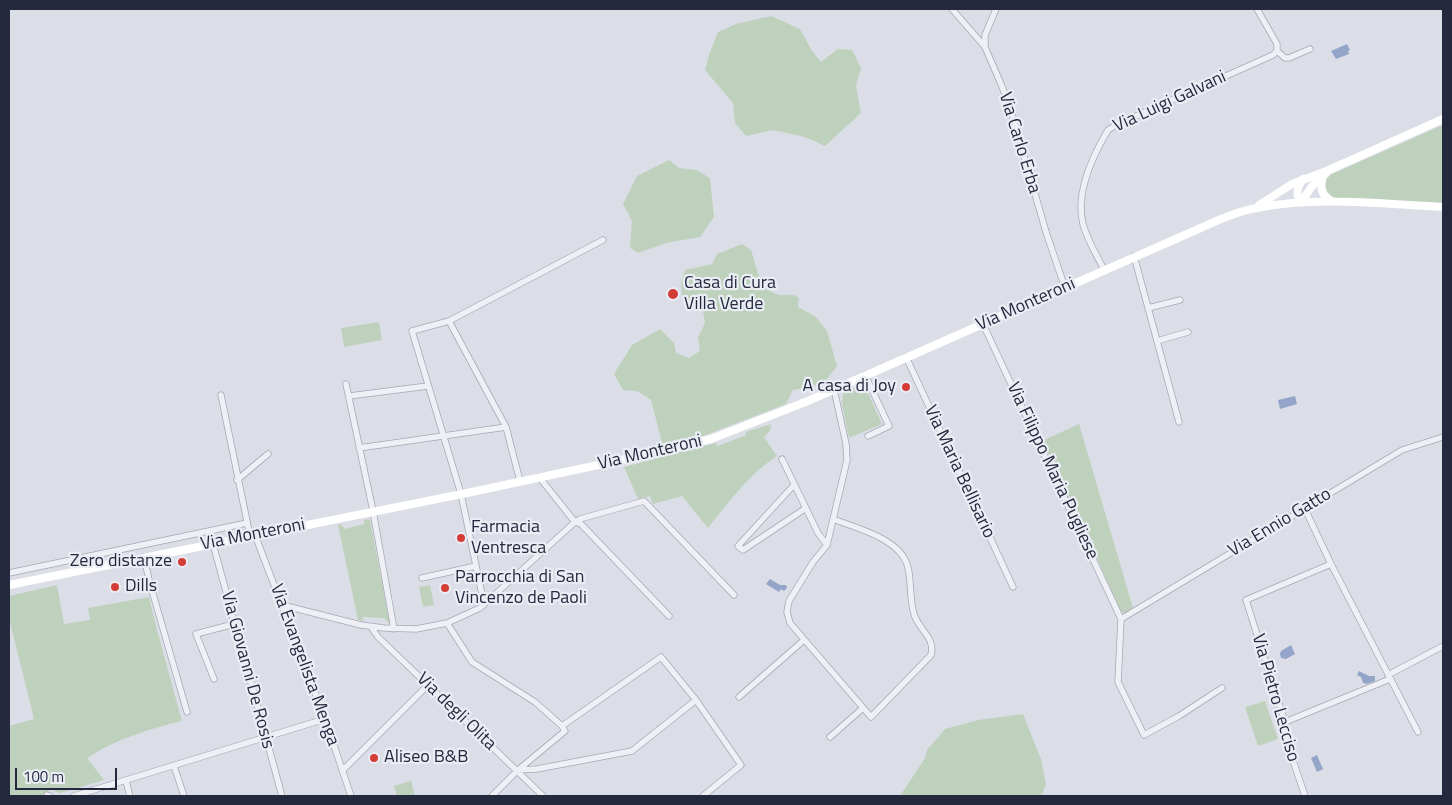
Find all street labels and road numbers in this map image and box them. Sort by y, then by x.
street label: Via Luigi Galvani [1110,66,1230,138]
street label: Via Carlo Erba [993,90,1045,196]
street label: Via Monteroni [973,274,1079,336]
street label: Via Filippo Maria Pugliese [1001,379,1103,563]
street label: Via Maria Bellisario [919,402,999,542]
street label: Via Monteroni [596,431,704,475]
street label: Via Ennio Gatto [1225,484,1335,562]
street label: Via Monteroni [199,514,307,556]
street label: Via Evangelista Menga [265,581,343,749]
street label: Via Giovanni De Rosis [216,589,278,751]
street label: Via Pietro Lecciso [1246,632,1304,764]
street label: Via degli Olita [412,669,500,755]

